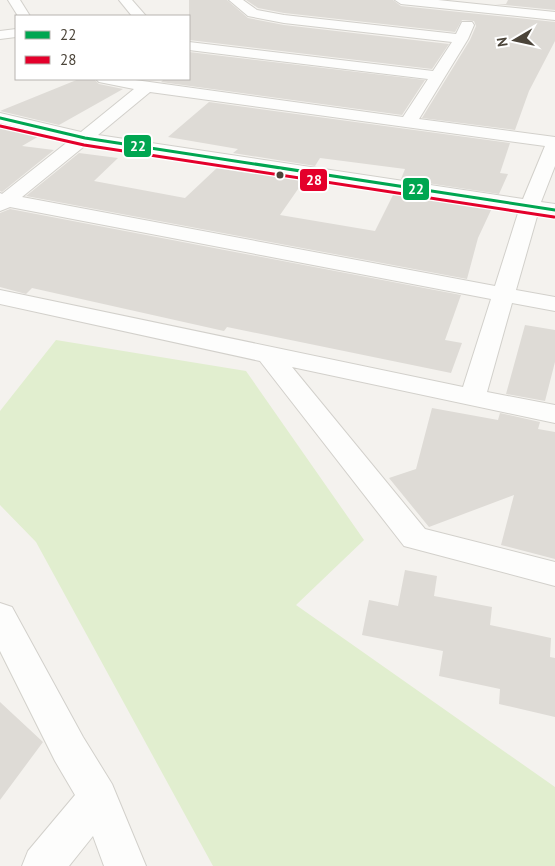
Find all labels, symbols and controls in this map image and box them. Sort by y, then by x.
legend [15,15,190,80]
north arrow [490,15,540,65]
text: 22 [60,25,76,44]
text: N [493,36,512,48]
text: 28 [60,50,76,69]
line badge: 22 [123,134,152,158]
text: 22 [130,137,146,155]
line badge: 28 [299,168,328,192]
unlabelled marker [275,170,285,180]
text: 28 [306,171,322,189]
line badge: 22 [402,177,430,201]
text: 22 [408,180,424,198]

